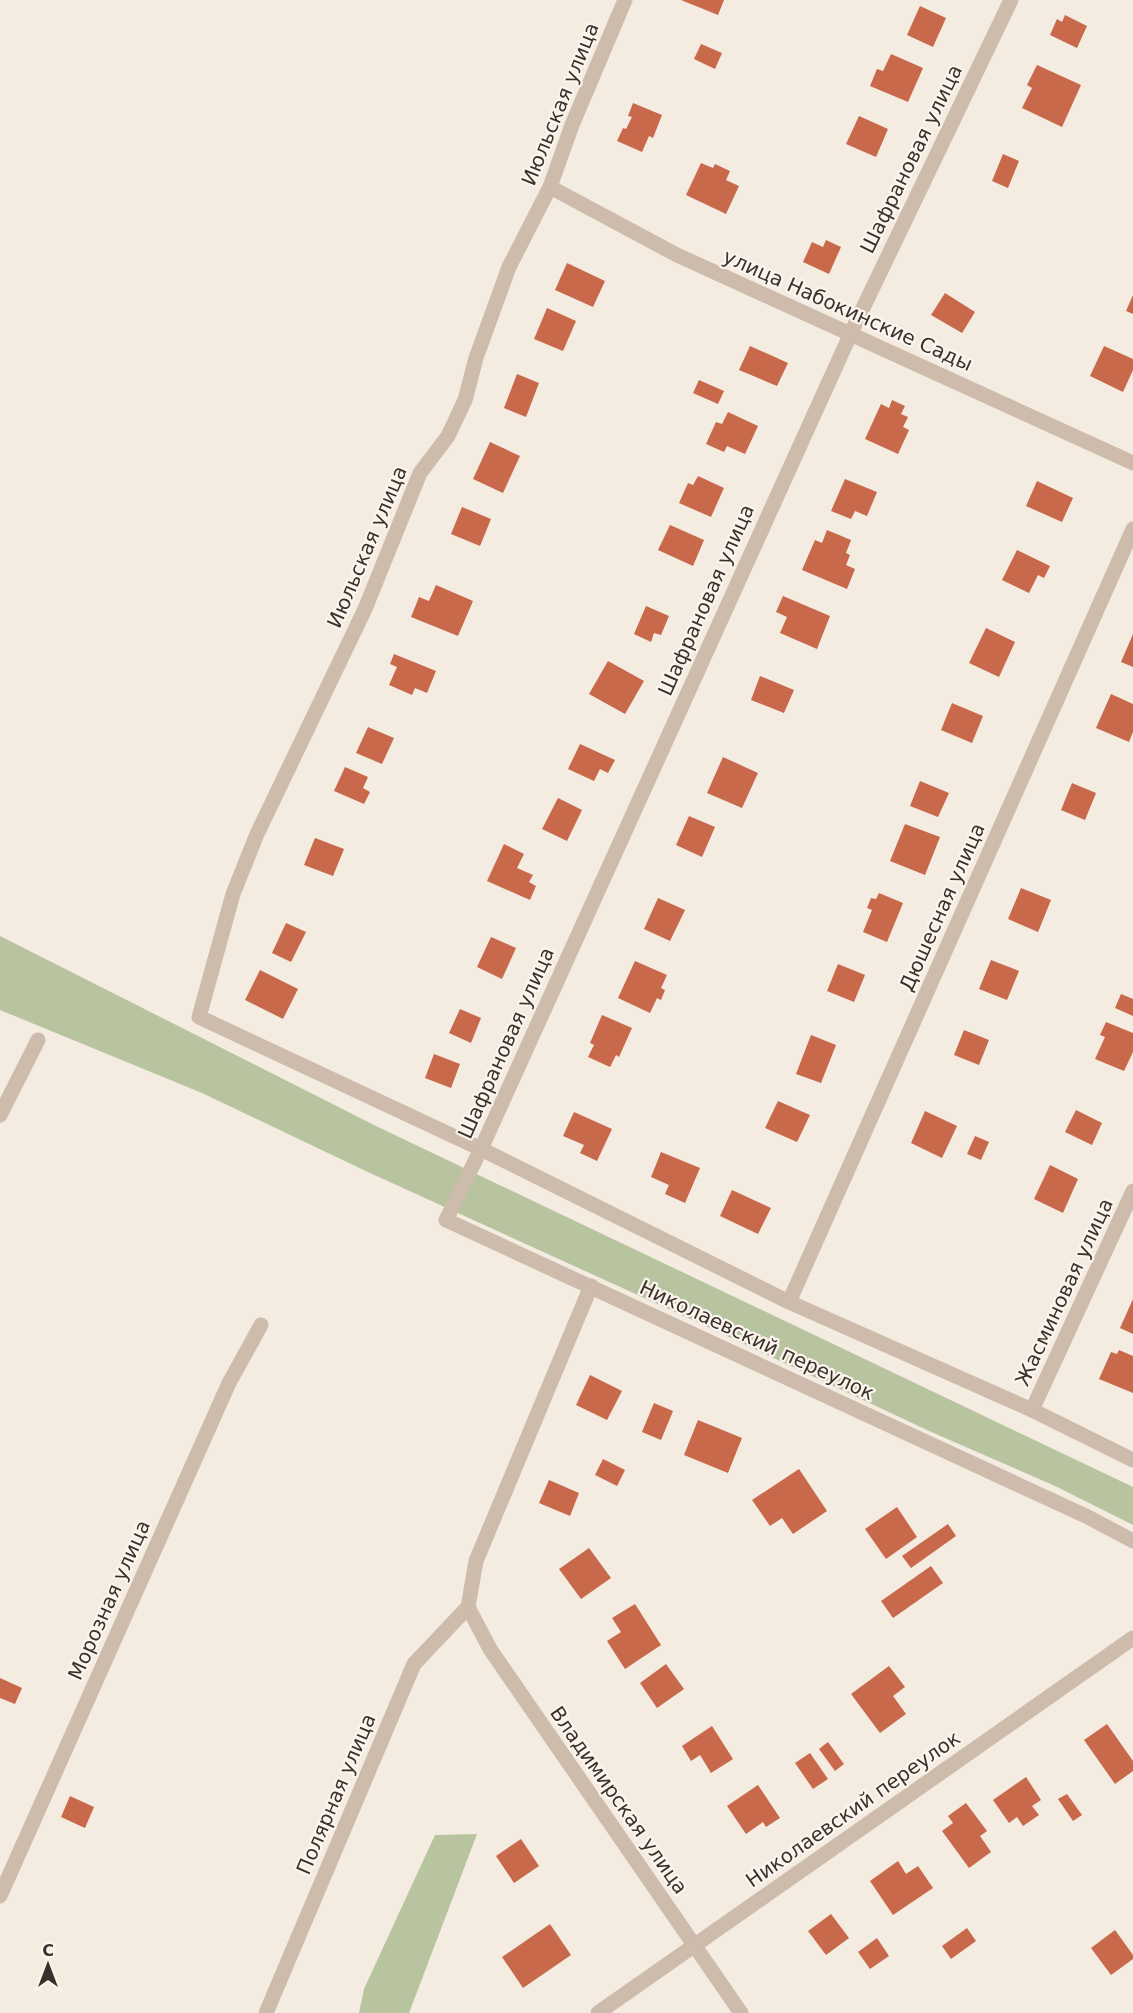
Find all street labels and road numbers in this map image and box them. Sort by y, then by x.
street label: Июльская улица [516,19,604,189]
street label: Шафрановая улица [855,61,967,257]
street label: улица Набокинские Сады [720,244,976,376]
street label: Июльская улица [322,462,412,632]
street label: Шафрановая улица [653,501,759,699]
street label: Дюшесная улица [894,819,990,995]
street label: Шафрановая улица [453,944,559,1142]
street label: Жасминовая улица [1010,1194,1118,1390]
street label: Николаевский переулок [636,1275,878,1405]
street label: Морозная улица [63,1516,155,1684]
street label: Владимирская улица [545,1702,693,1898]
street label: Полярная улица [291,1710,381,1878]
street label: Николаевский переулок [741,1726,965,1892]

